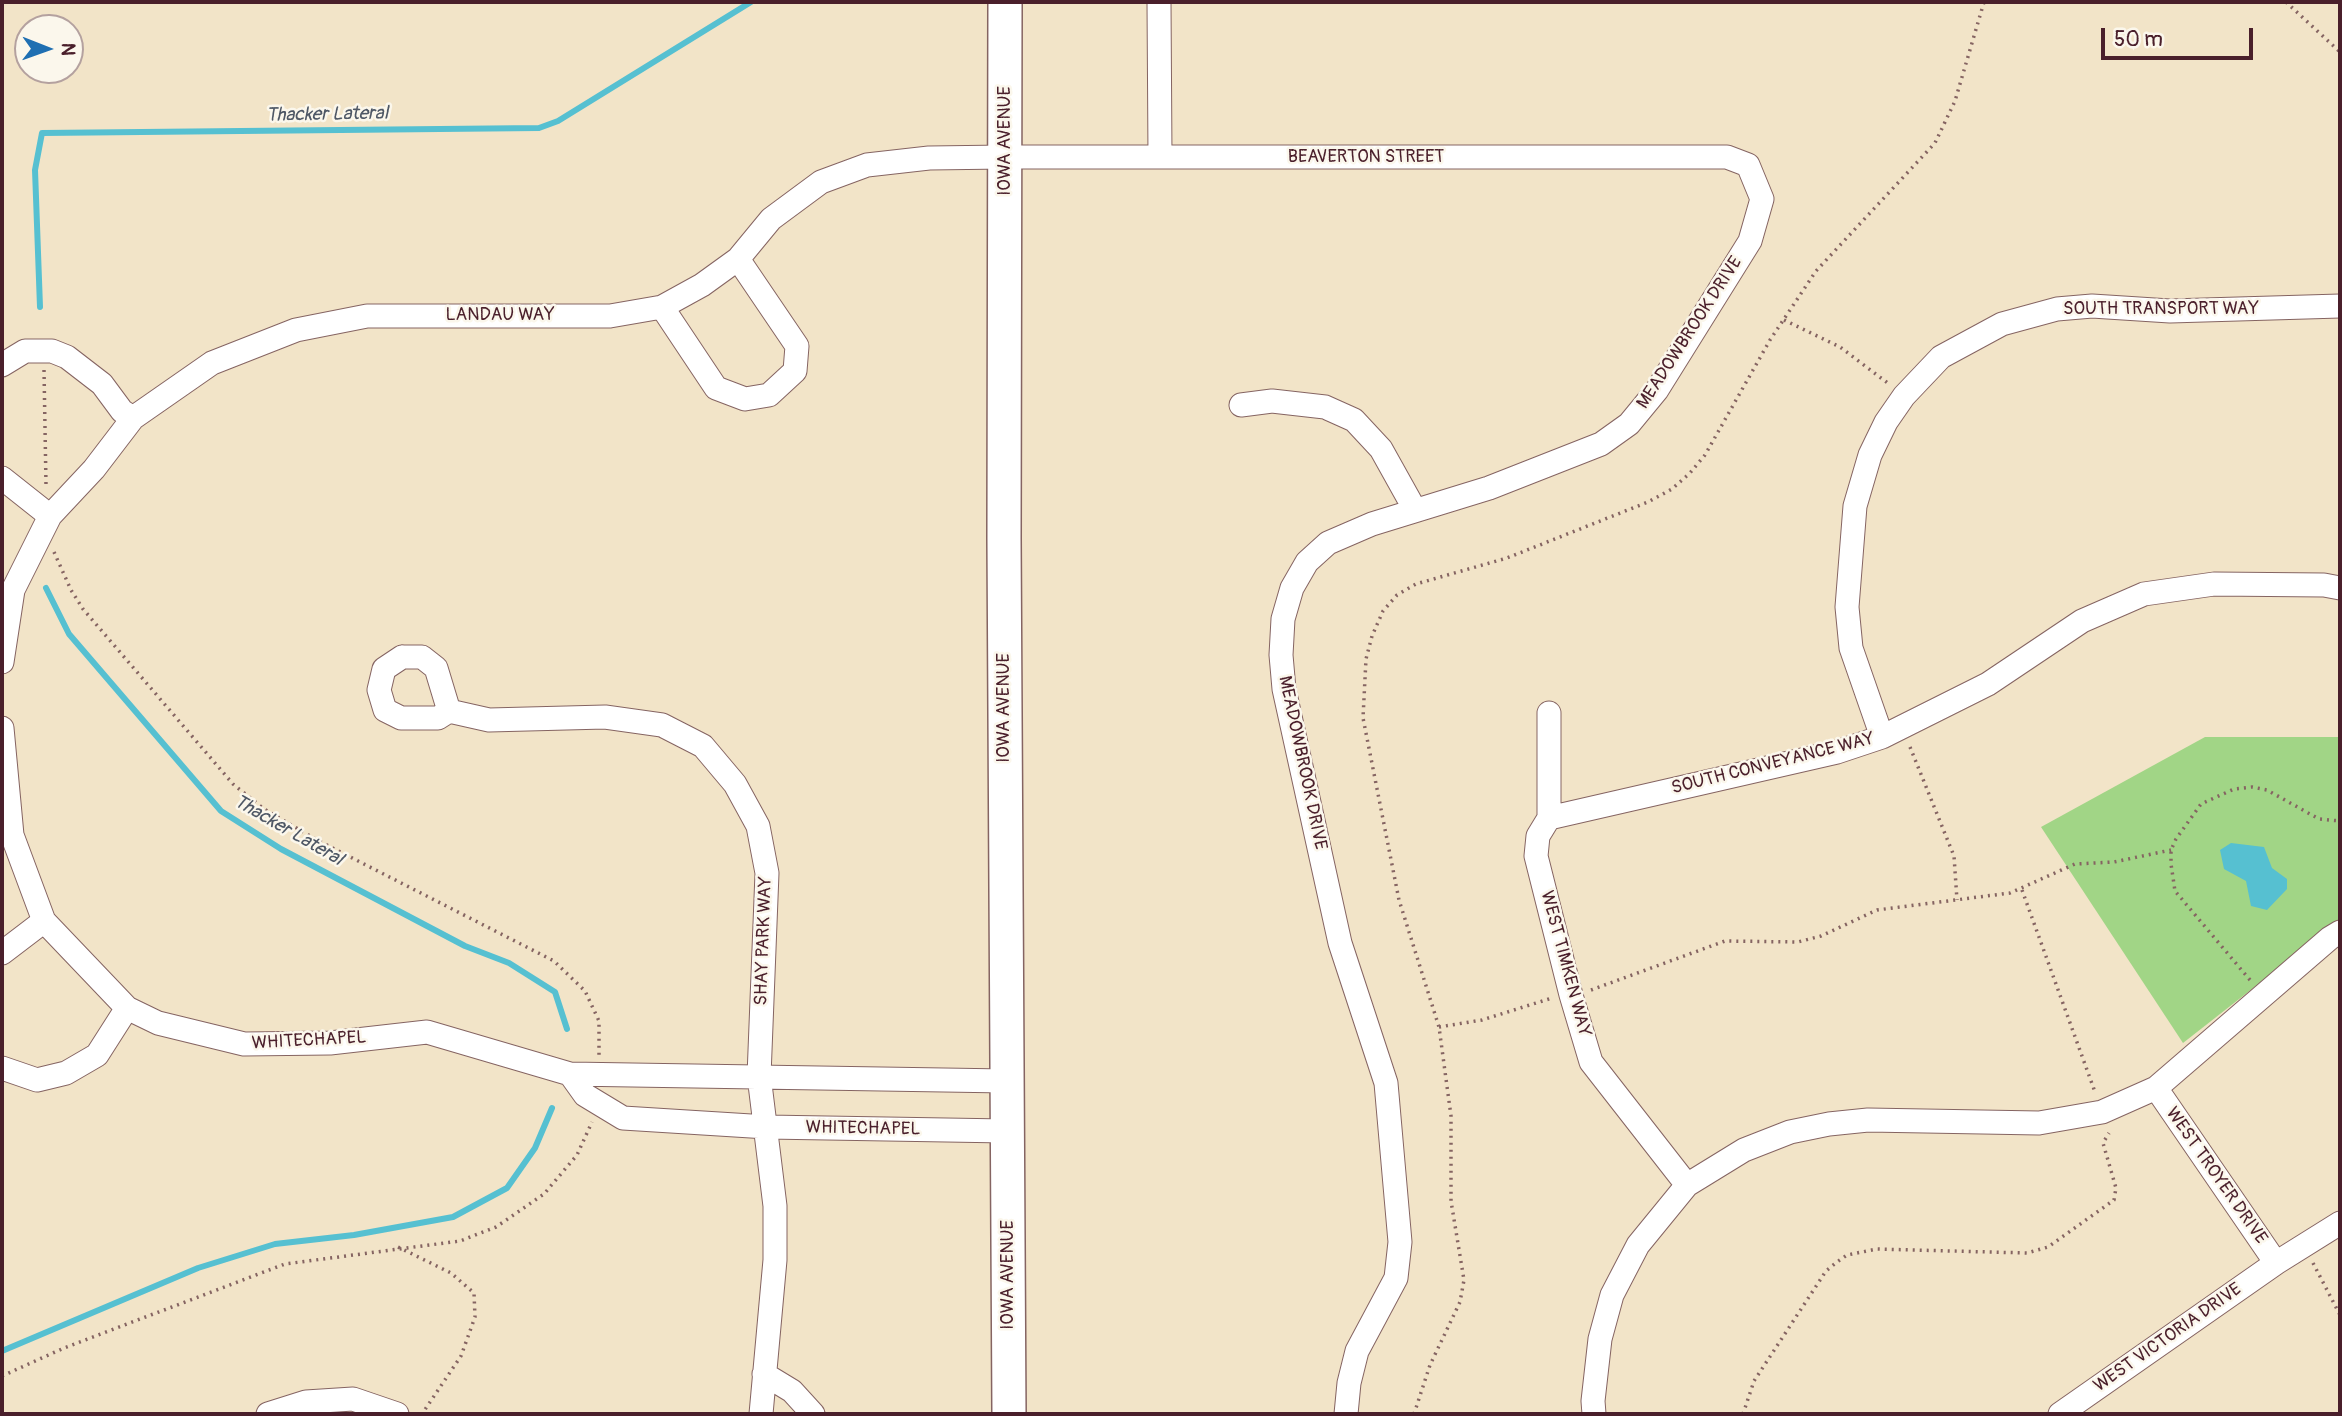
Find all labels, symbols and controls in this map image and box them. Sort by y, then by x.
north arrow [14,14,84,84]
scale bar [2104,14,2256,58]
text: 50 m [2114,26,2163,53]
text: N [56,43,80,56]
street label: IOWA AVENUE [994,86,1016,196]
water label: Thacker Lateral [266,103,388,127]
street label: BEAVERTON STREET [1288,146,1444,168]
street label: MEADOWBROOK DRIVE [1633,253,1747,413]
street label: SOUTH TRANSPORT WAY [2063,298,2259,320]
street label: LANDAU WAY [445,304,555,326]
street label: IOWA AVENUE [993,653,1015,763]
street label: MEADOWBROOK DRIVE [1273,674,1331,852]
street label: SOUTH CONVEYANCE WAY [1669,728,1877,800]
water label: Thacker Lateral [229,791,347,871]
street label: SHAY PARK WAY [751,876,777,1006]
street label: WEST TIMKEN WAY [1535,889,1595,1039]
street label: WHITECHAPEL [251,1027,367,1055]
street label: WEST TROYER DRIVE [2161,1103,2271,1249]
street label: WHITECHAPEL [805,1117,921,1141]
street label: IOWA AVENUE [997,1220,1019,1330]
street label: WEST VICTORIA DRIVE [2090,1279,2246,1397]

